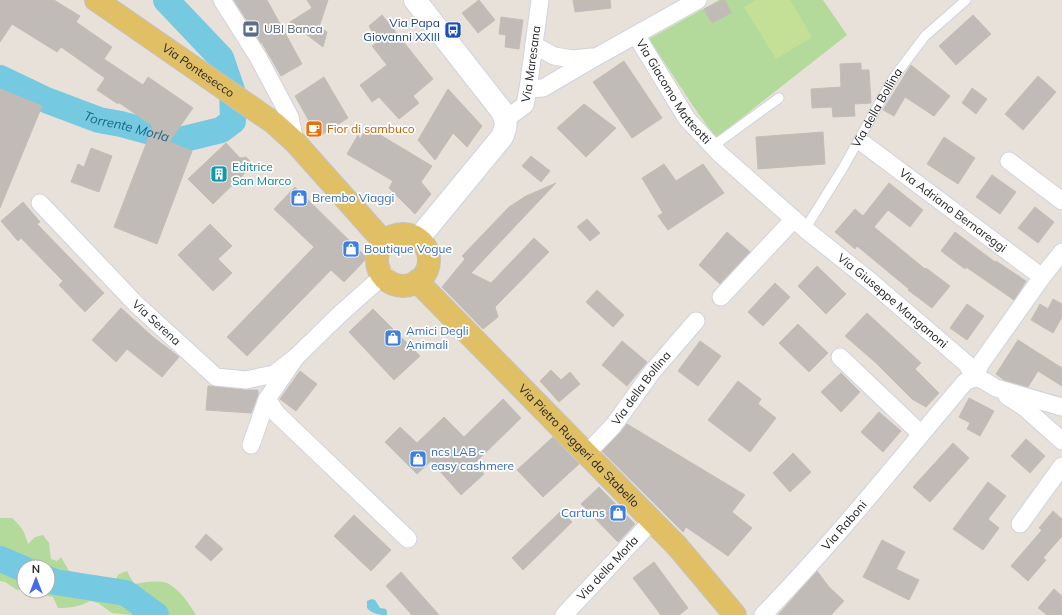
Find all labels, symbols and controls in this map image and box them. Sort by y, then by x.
place label: Via Papa Giovanni XXIII [363,15,440,44]
bank icon: UBI Banca [241,19,261,39]
bus stop icon: Via Papa Giovanni XXIII [443,20,463,40]
place label: UBI Banca [264,21,323,36]
street label: Via Maresana [518,25,543,104]
street label: Via Giacomo Matteotti [633,36,715,147]
street label: Via Pontesecco [159,40,238,100]
street label: Via della Bollina [848,65,905,150]
water label: Torrente Morla [82,107,171,145]
cafe icon: Fior di sambuco [304,119,324,139]
place label: Fior di sambuco [327,121,415,136]
place label: Editrice San Marco [232,159,291,188]
building icon: Editrice San Marco [209,164,229,184]
street label: Via Adriano Bernareggi [896,165,1010,255]
shop icon: Brembo Viaggi [289,188,309,208]
place label: Brembo Viaggi [312,190,395,205]
shop icon: Boutique Vogue [341,239,361,259]
place label: Boutique Vogue [364,241,452,256]
street label: Via Giuseppe Manganoni [835,250,951,351]
street label: Via Serena [129,296,184,348]
place label: Amici Degli Animali [406,323,469,352]
shop icon: Amici Degli Animali [383,328,403,348]
street label: Via della Bollina [608,348,674,428]
street label: Via Pietro Ruggeri da Stabello [515,381,643,510]
place label: ncs LAB - easy cashmere [431,444,514,473]
shop icon: ncs LAB - easy cashmere [408,449,428,469]
street label: Via Raboni [818,497,870,553]
shop icon: Cartuns [608,503,628,523]
place label: Cartuns [561,505,605,520]
street label: Via della Morla [574,533,641,603]
north arrow [16,559,56,599]
text: N [32,562,40,576]

